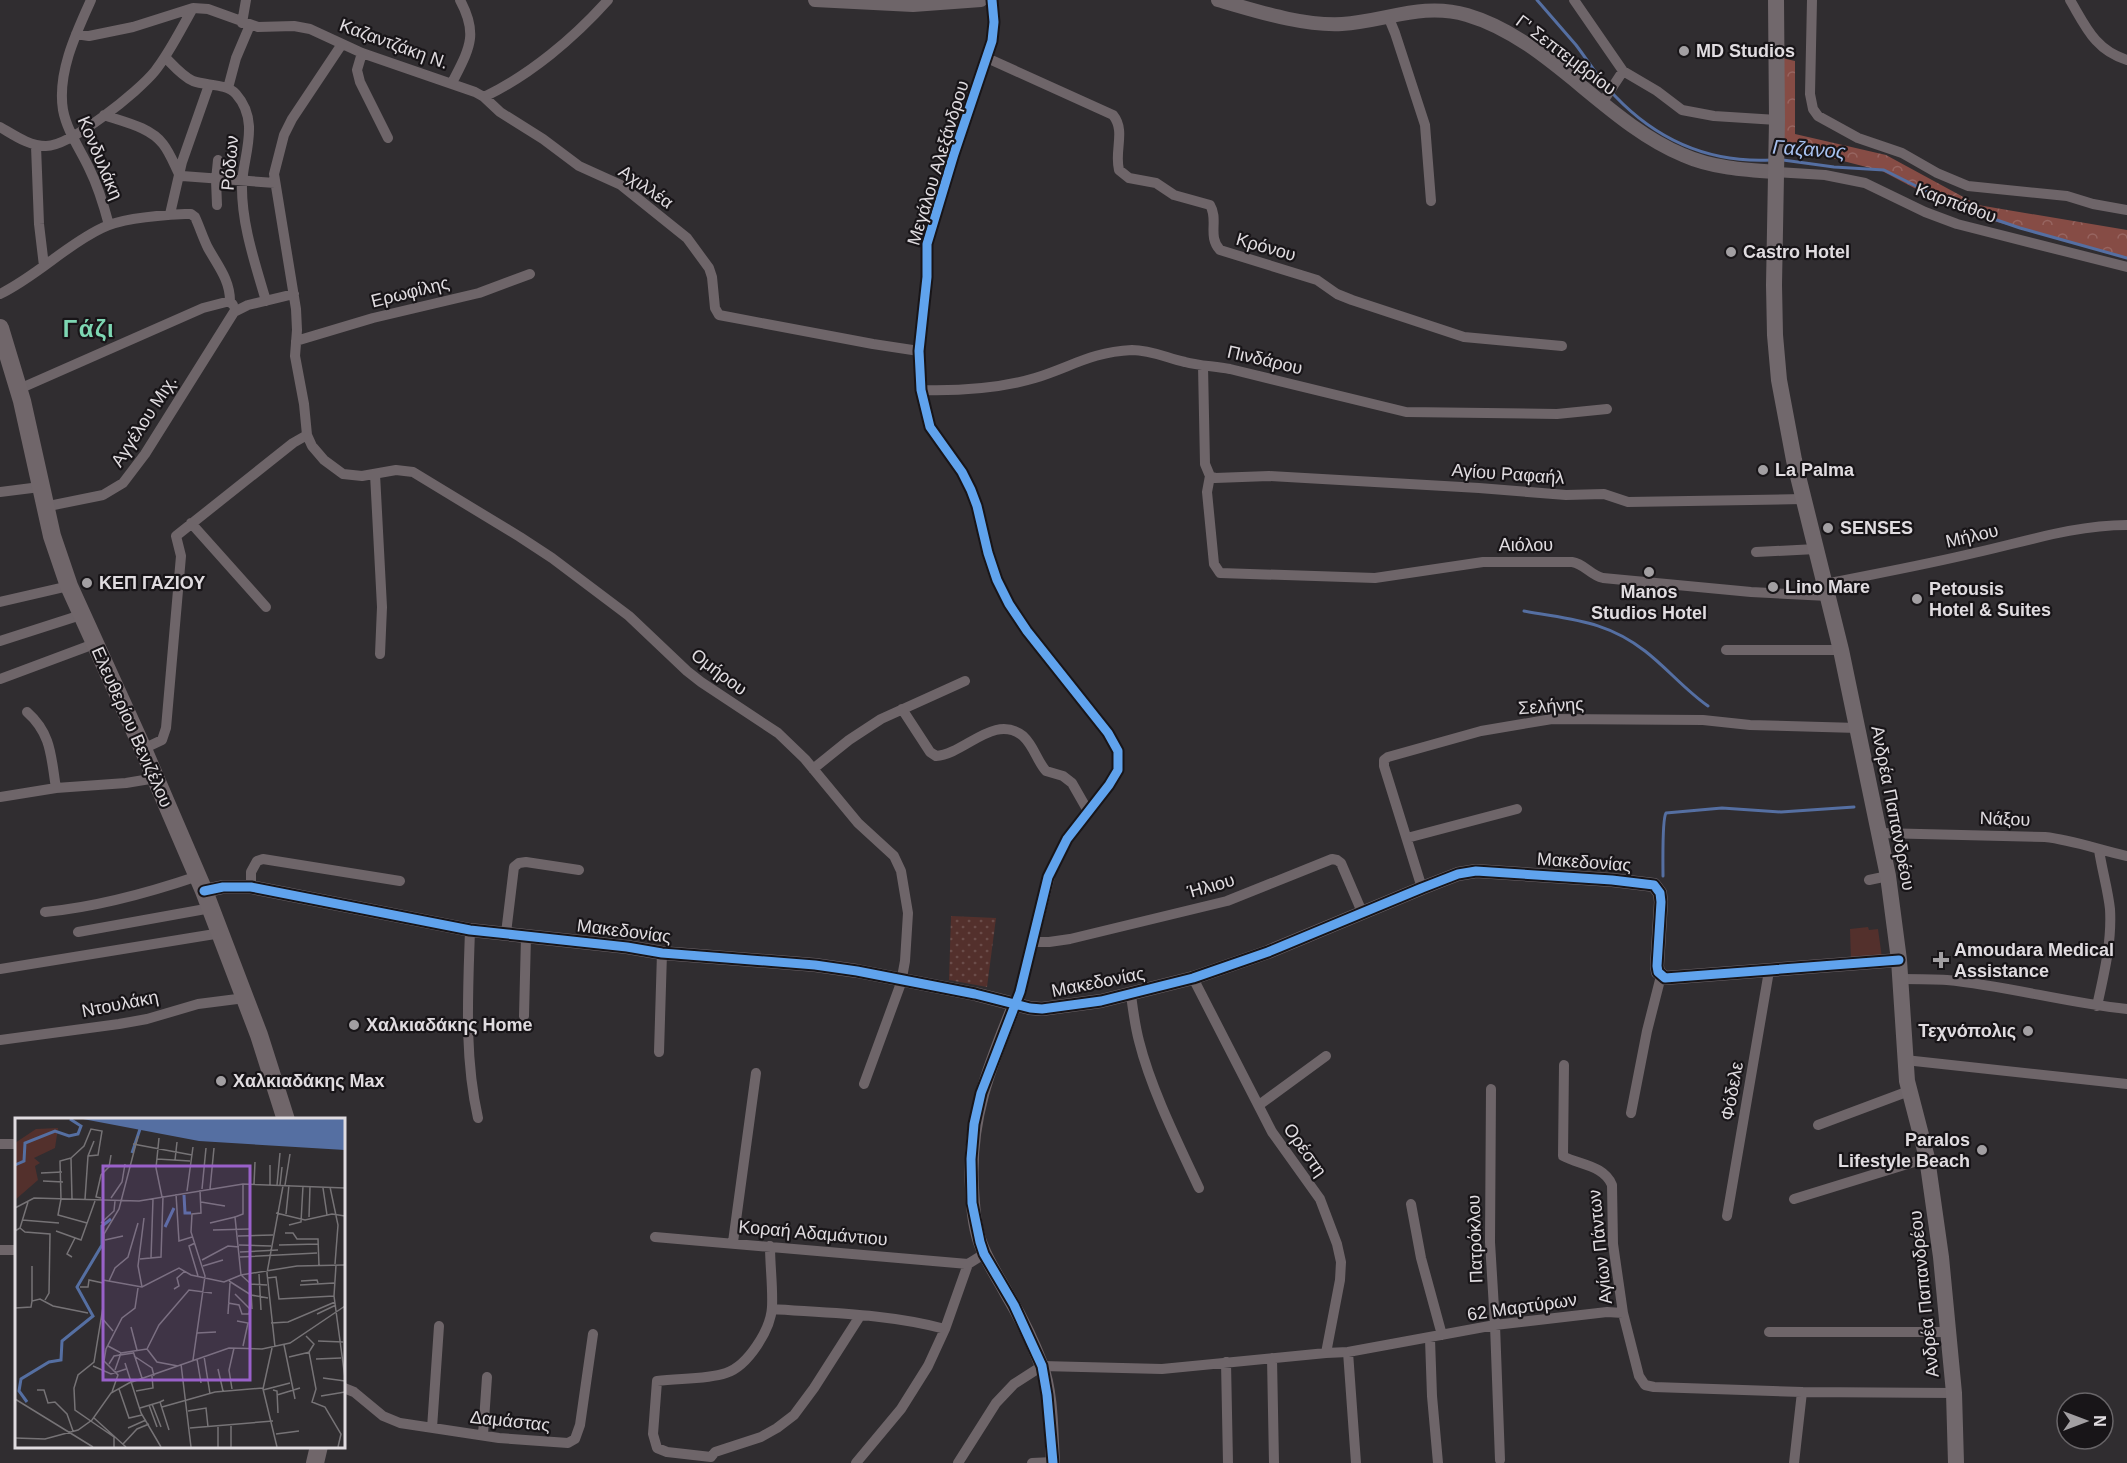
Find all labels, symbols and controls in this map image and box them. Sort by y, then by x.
street label: Γ' Σεπτεμβρίου [1512,11,1620,99]
street label: Καζαντζάκη Ν. [337,15,451,73]
place label: MD Studios [1696,41,1795,61]
marker: MD Studios [1677,44,1691,58]
street label: Μεγάλου Αλεξάνδρου [903,78,973,248]
street label: Κονδυλάκη [73,113,127,203]
street label: Ρόδων [218,135,242,191]
water label: Γαζανος [1772,135,1847,163]
street label: Αχιλλέα [615,161,677,213]
street label: Καρπάθου [1913,179,1999,227]
street label: Κρόνου [1234,229,1298,265]
place label: Castro Hotel [1743,242,1850,262]
marker: Castro Hotel [1724,245,1738,259]
street label: Ερωφίλης [369,273,451,311]
district label: Γάζι [63,315,115,342]
street label: Πινδάρου [1225,342,1305,378]
street label: Αγγέλου Μιχ. [107,372,181,470]
street label: Αγίου Ραφαήλ [1451,460,1565,488]
place label: La Palma [1775,460,1855,480]
marker: La Palma [1756,463,1770,477]
place label: SENSES [1840,518,1913,538]
street label: Μήλου [1944,520,2000,552]
marker: SENSES [1821,521,1835,535]
street label: Αιόλου [1499,535,1553,555]
marker: Manos Studios Hotel [1642,565,1656,579]
place label: ΚΕΠ ΓΑΖΙΟΥ [99,573,205,593]
marker: ΚΕΠ ΓΑΖΙΟΥ [80,576,94,590]
place label: Lino Mare [1785,577,1870,597]
place label: Petousis Hotel & Suites [1929,579,2051,620]
marker: Lino Mare [1766,580,1780,594]
place label: Manos Studios Hotel [1591,582,1707,623]
marker: Petousis Hotel & Suites [1910,592,1924,606]
street label: Ελευθερίου Βενιζέλου [88,644,176,810]
street label: Ομήρου [687,645,751,699]
street label: Σελήνης [1517,694,1585,718]
street label: Ανδρέα Παπανδρέου [1867,724,1919,892]
street label: Νάξου [1979,808,2031,830]
street label: Μακεδονίας [1536,849,1632,875]
street label: Ήλιου [1184,870,1237,902]
street label: Μακεδονίας [576,915,672,947]
place label: Amoudara Medical Assistance [1954,940,2114,981]
marker: Amoudara Medical Assistance [1932,951,1950,969]
street label: Μακεδονίας [1050,963,1147,1001]
street label: Ντουλάκη [80,987,160,1021]
place label: Χαλκιαδάκης Home [366,1015,533,1035]
marker: Χαλκιαδάκης Home [347,1018,361,1032]
place label: Τεχνόπολις [1918,1021,2016,1041]
marker: Τεχνόπολις [2021,1024,2035,1038]
street label: Φόδελε [1717,1060,1747,1122]
place label: Χαλκιαδάκης Max [233,1071,385,1091]
marker: Χαλκιαδάκης Max [214,1074,228,1088]
inset map [15,1118,345,1448]
street label: Ορέστη [1279,1119,1331,1181]
place label: Paralos Lifestyle Beach [1838,1130,1970,1171]
marker: Paralos Lifestyle Beach [1975,1143,1989,1157]
street label: Αγίων Πάντων [1584,1189,1616,1305]
street label: Πατρόκλου [1463,1194,1487,1284]
street label: Ανδρέα Παπανδρέου [1905,1210,1943,1378]
street label: Κοραή Αδαμάντιου [738,1217,888,1249]
street label: 62 Μαρτύρων [1466,1289,1578,1325]
north arrow [2055,1391,2115,1451]
street label: Δαμάστας [469,1407,551,1435]
text: N [2091,1415,2108,1427]

